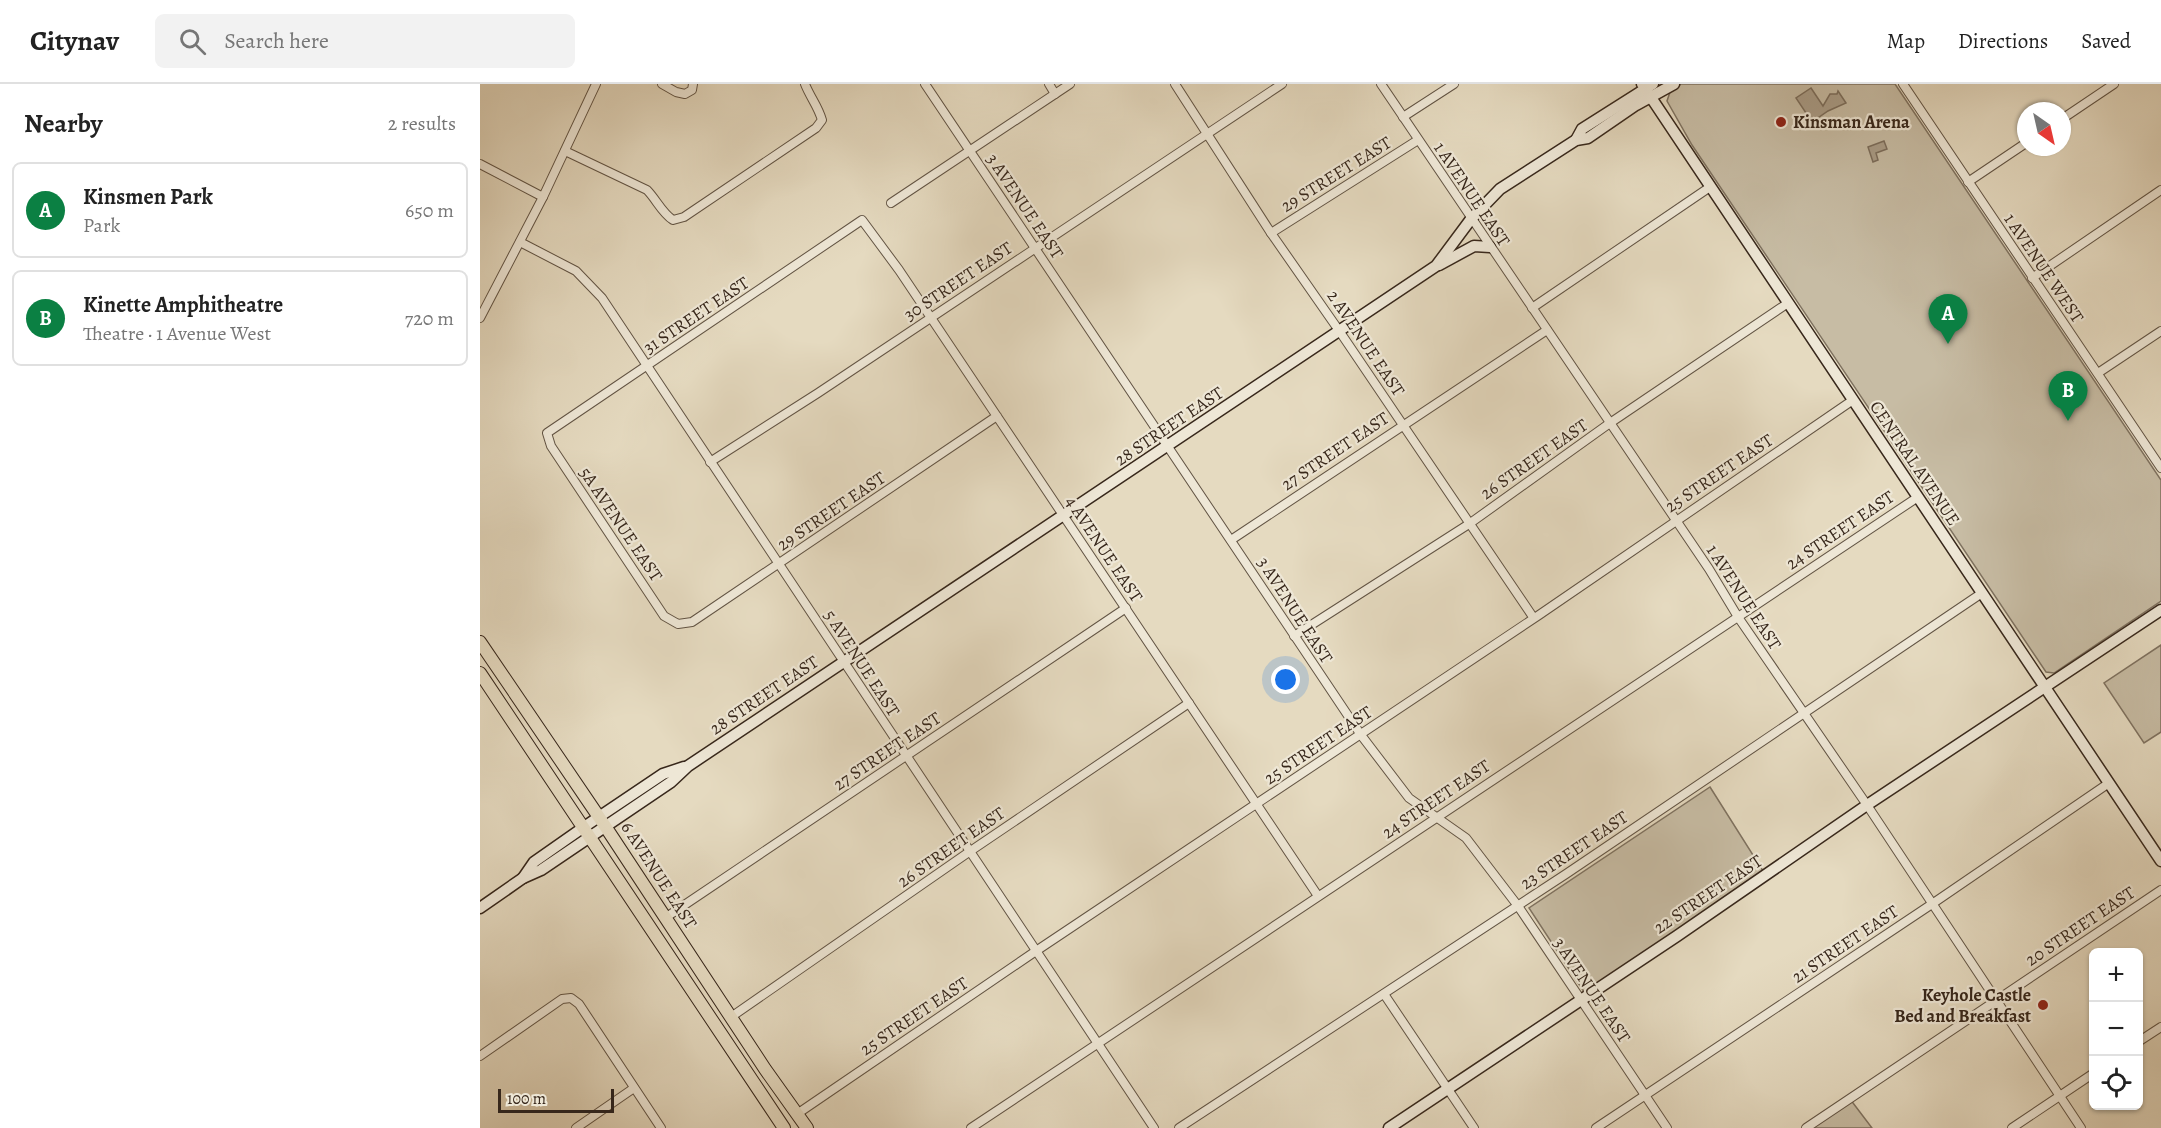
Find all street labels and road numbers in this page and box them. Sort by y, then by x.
street label: 29 STREET EAST [1276,130,1396,218]
street label: 1 AVENUE EAST [1428,137,1516,251]
street label: 3 AVENUE EAST [981,149,1069,264]
street label: 1 AVENUE WEST [1998,209,2090,328]
street label: 30 STREET EAST [899,236,1017,326]
street label: 31 STREET EAST [638,271,754,359]
street label: 2 AVENUE EAST [1322,285,1411,401]
street label: 28 STREET EAST [1110,381,1228,471]
street label: CENTRAL AVENUE [1864,396,1966,530]
street label: 27 STREET EAST [1276,406,1394,496]
street label: 26 STREET EAST [1476,413,1593,505]
street label: 25 STREET EAST [1660,428,1778,518]
street label: 5A AVENUE EAST [574,462,668,586]
street label: 29 STREET EAST [772,466,890,556]
street label: 24 STREET EAST [1781,485,1899,575]
street label: 4 AVENUE EAST [1060,491,1148,607]
street label: 1 AVENUE EAST [1701,540,1787,654]
street label: 3 AVENUE EAST [1252,552,1338,668]
street label: 5 AVENUE EAST [819,605,906,721]
street label: 28 STREET EAST [705,650,823,740]
street label: 25 STREET EAST [1259,700,1377,790]
street label: 27 STREET EAST [828,706,946,796]
street label: 24 STREET EAST [1377,754,1495,844]
street label: 26 STREET EAST [893,801,1010,893]
street label: 23 STREET EAST [1515,805,1633,895]
street label: 6 AVENUE EAST [615,817,703,933]
street label: 22 STREET EAST [1649,849,1767,939]
street label: 20 STREET EAST [2021,880,2140,972]
street label: 21 STREET EAST [1787,899,1903,989]
street label: 3 AVENUE EAST [1548,933,1636,1048]
street label: 25 STREET EAST [855,971,973,1061]

